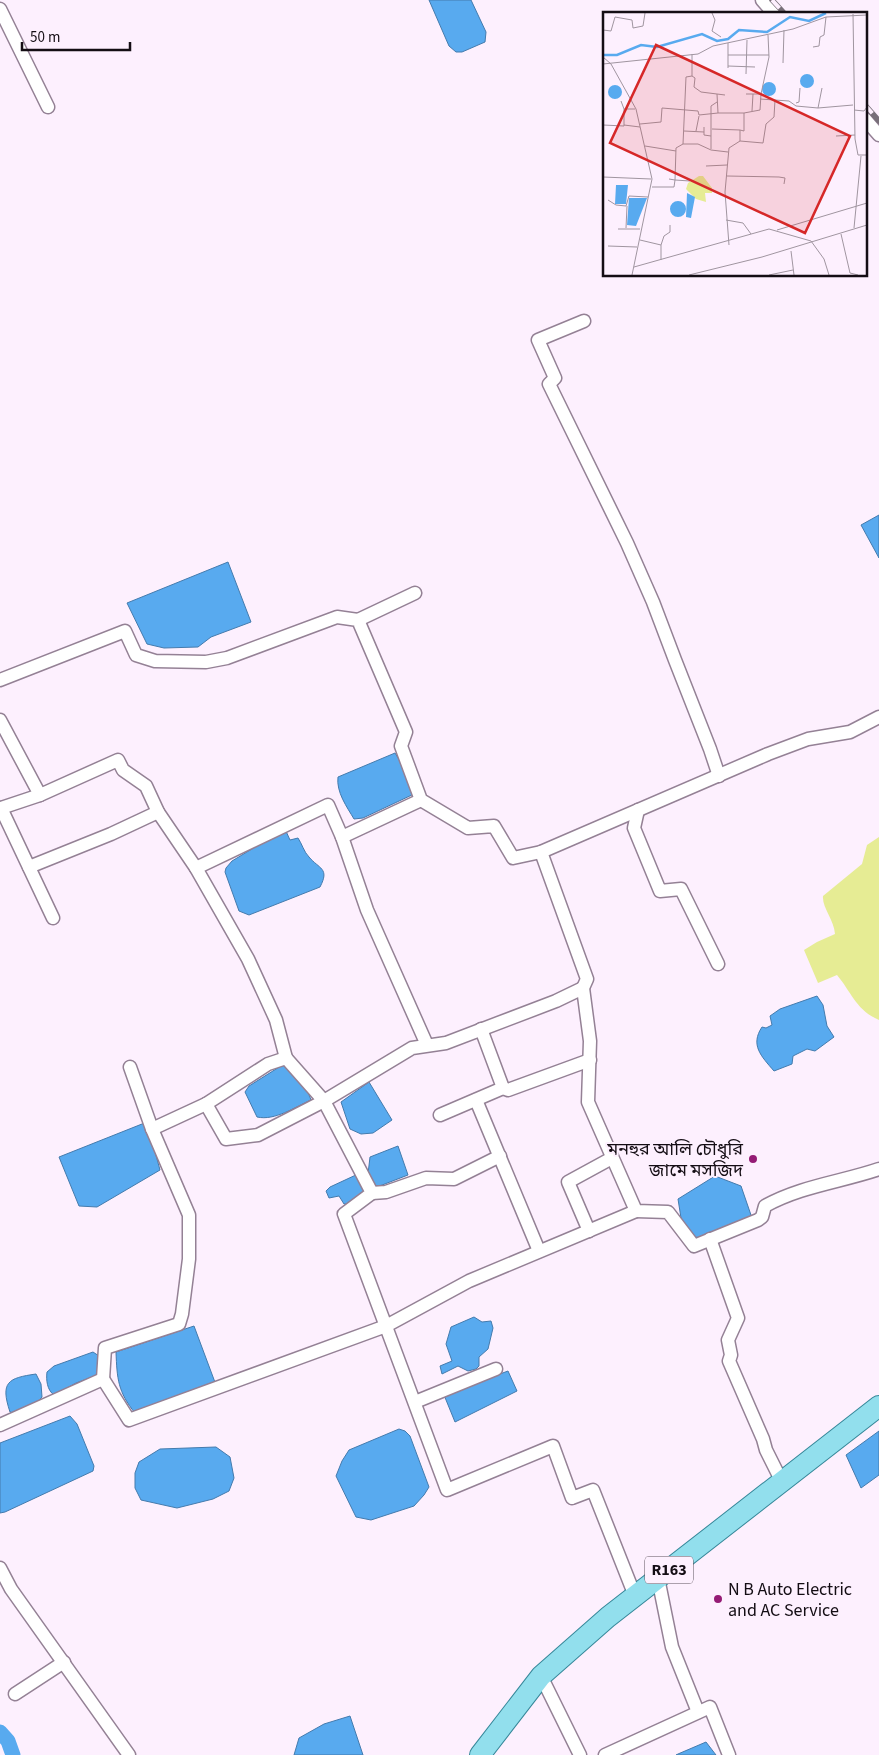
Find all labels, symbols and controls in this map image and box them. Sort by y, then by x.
inset map [603,12,866,276]
scale bar [22,20,130,52]
text: 50 m [30,27,60,48]
place label: মনহুর আলি চৌধুরি জামে মসজিদ [606,1137,744,1183]
marker: মনহুর আলি চৌধুরি জামে মসজিদ [747,1153,759,1165]
road number: R163 [645,1556,693,1584]
place label: N B Auto Electric and AC Service [728,1577,852,1623]
marker: N B Auto Electric and AC Service [712,1593,724,1605]

